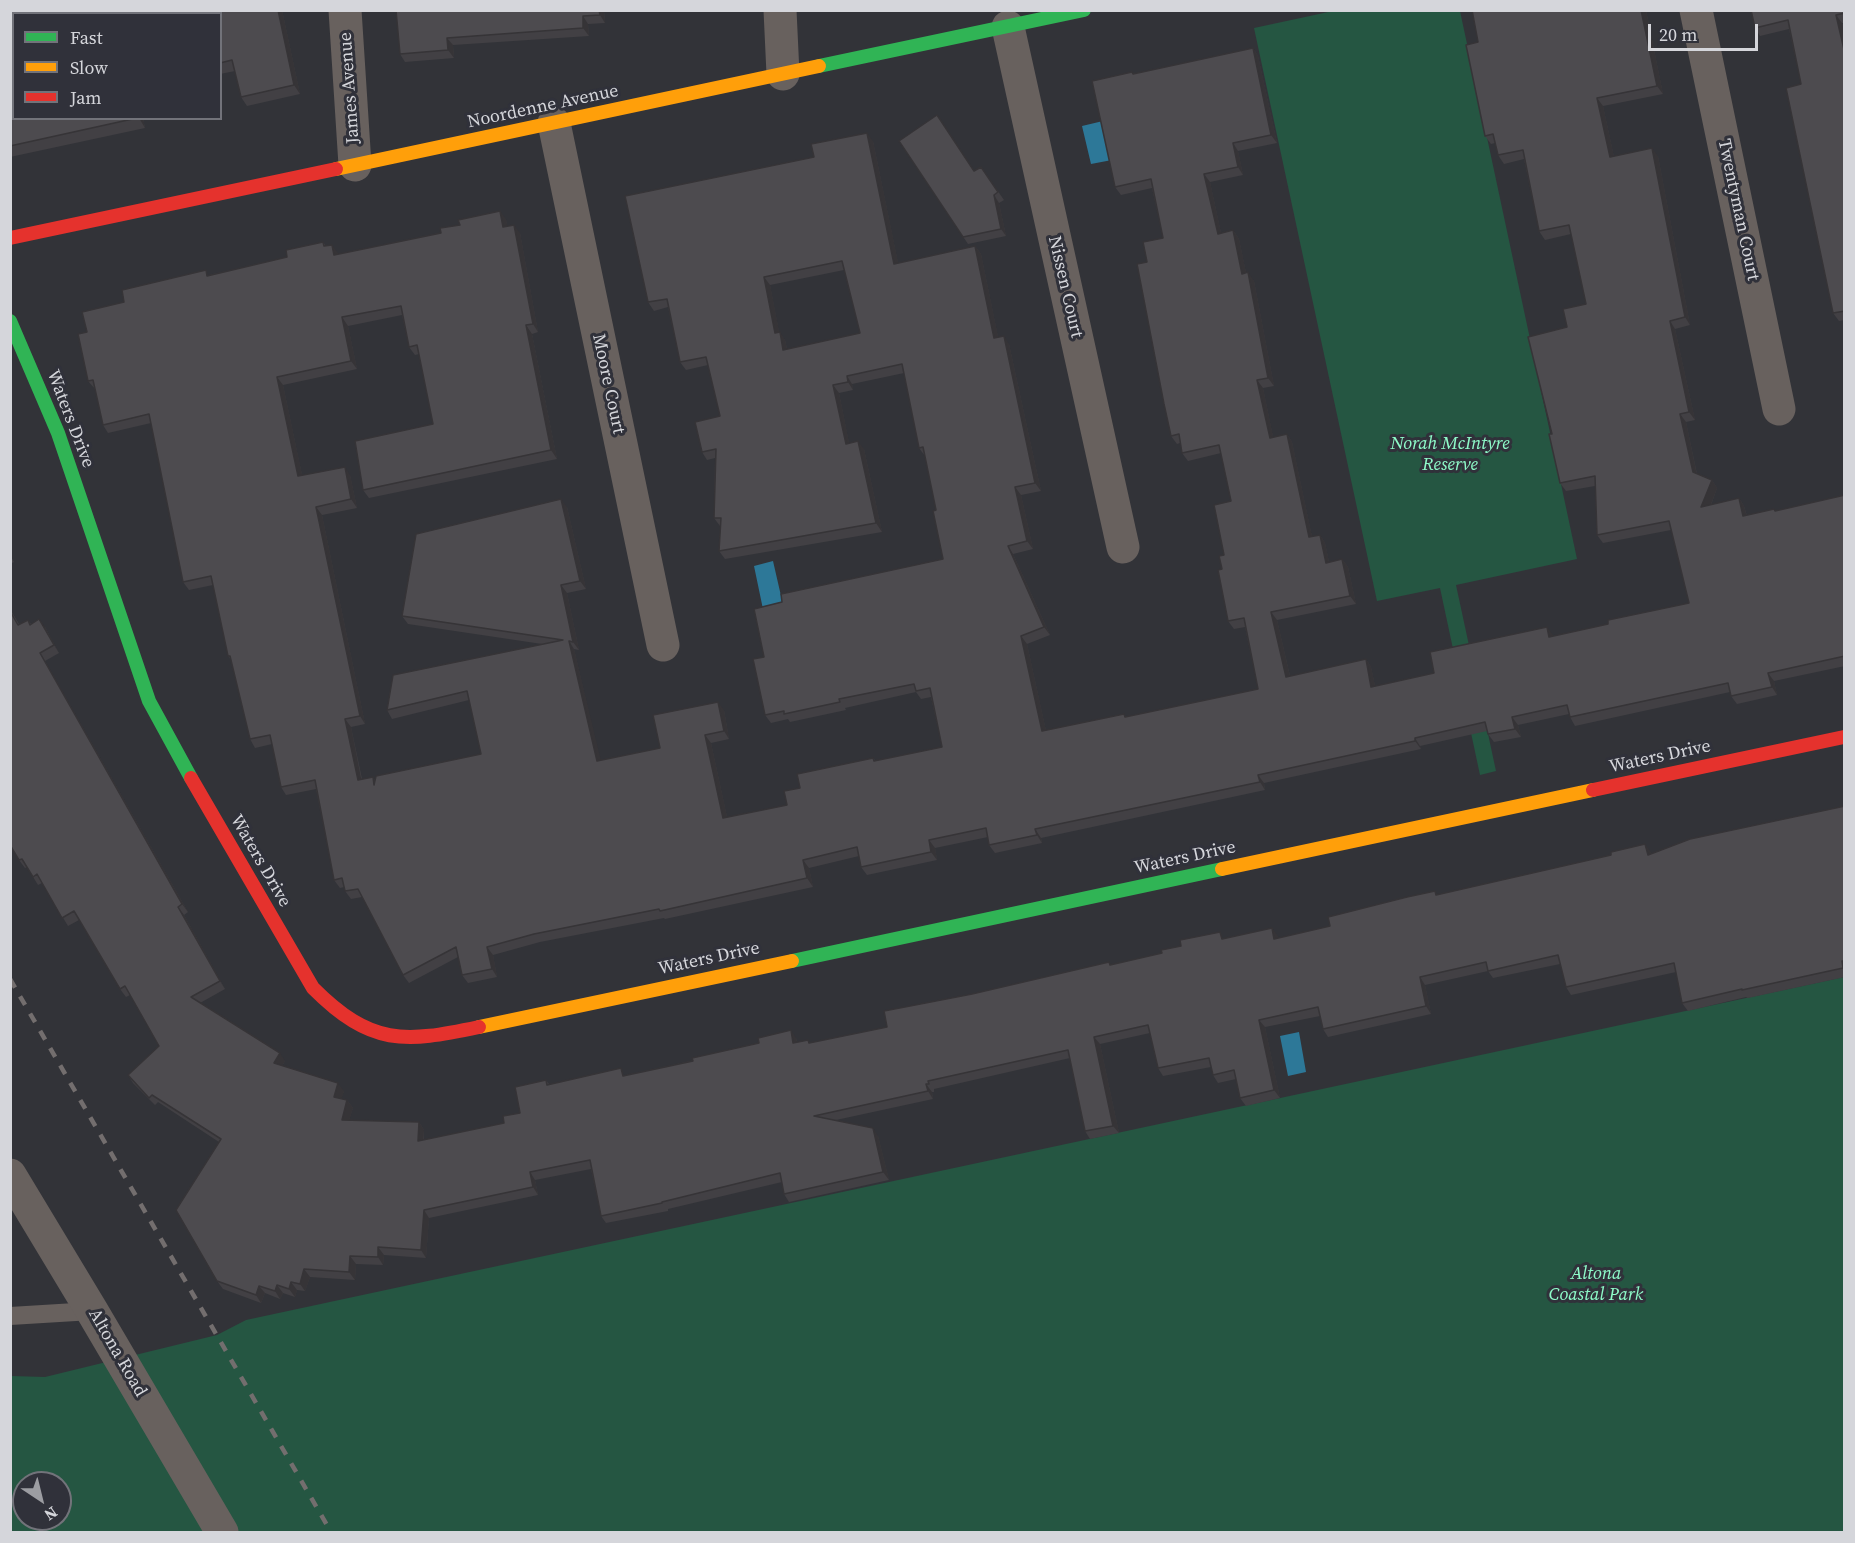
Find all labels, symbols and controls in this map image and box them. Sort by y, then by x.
legend [12,12,222,120]
scale bar [1651,12,1760,50]
text: 20 m [1659,22,1697,47]
text: Fast [70,25,103,50]
street label: James Avenue [335,31,365,145]
text: Slow [70,55,108,80]
street label: Noordenne Avenue [465,80,621,134]
text: Jam [70,85,102,110]
street label: Twentyman Court [1712,137,1764,283]
street label: Nissen Court [1043,234,1087,340]
street label: Moore Court [587,332,629,436]
street label: Waters Drive [41,367,99,471]
park label: Norah McIntyre Reserve [1390,433,1510,476]
street label: Waters Drive [1607,736,1713,778]
street label: Waters Drive [225,811,295,911]
street label: Waters Drive [1132,837,1238,879]
street label: Waters Drive [656,938,762,980]
park label: Altona Coastal Park [1549,1263,1643,1306]
street label: Altona Road [83,1305,151,1401]
north arrow [12,1471,72,1531]
text: N [40,1502,62,1526]

